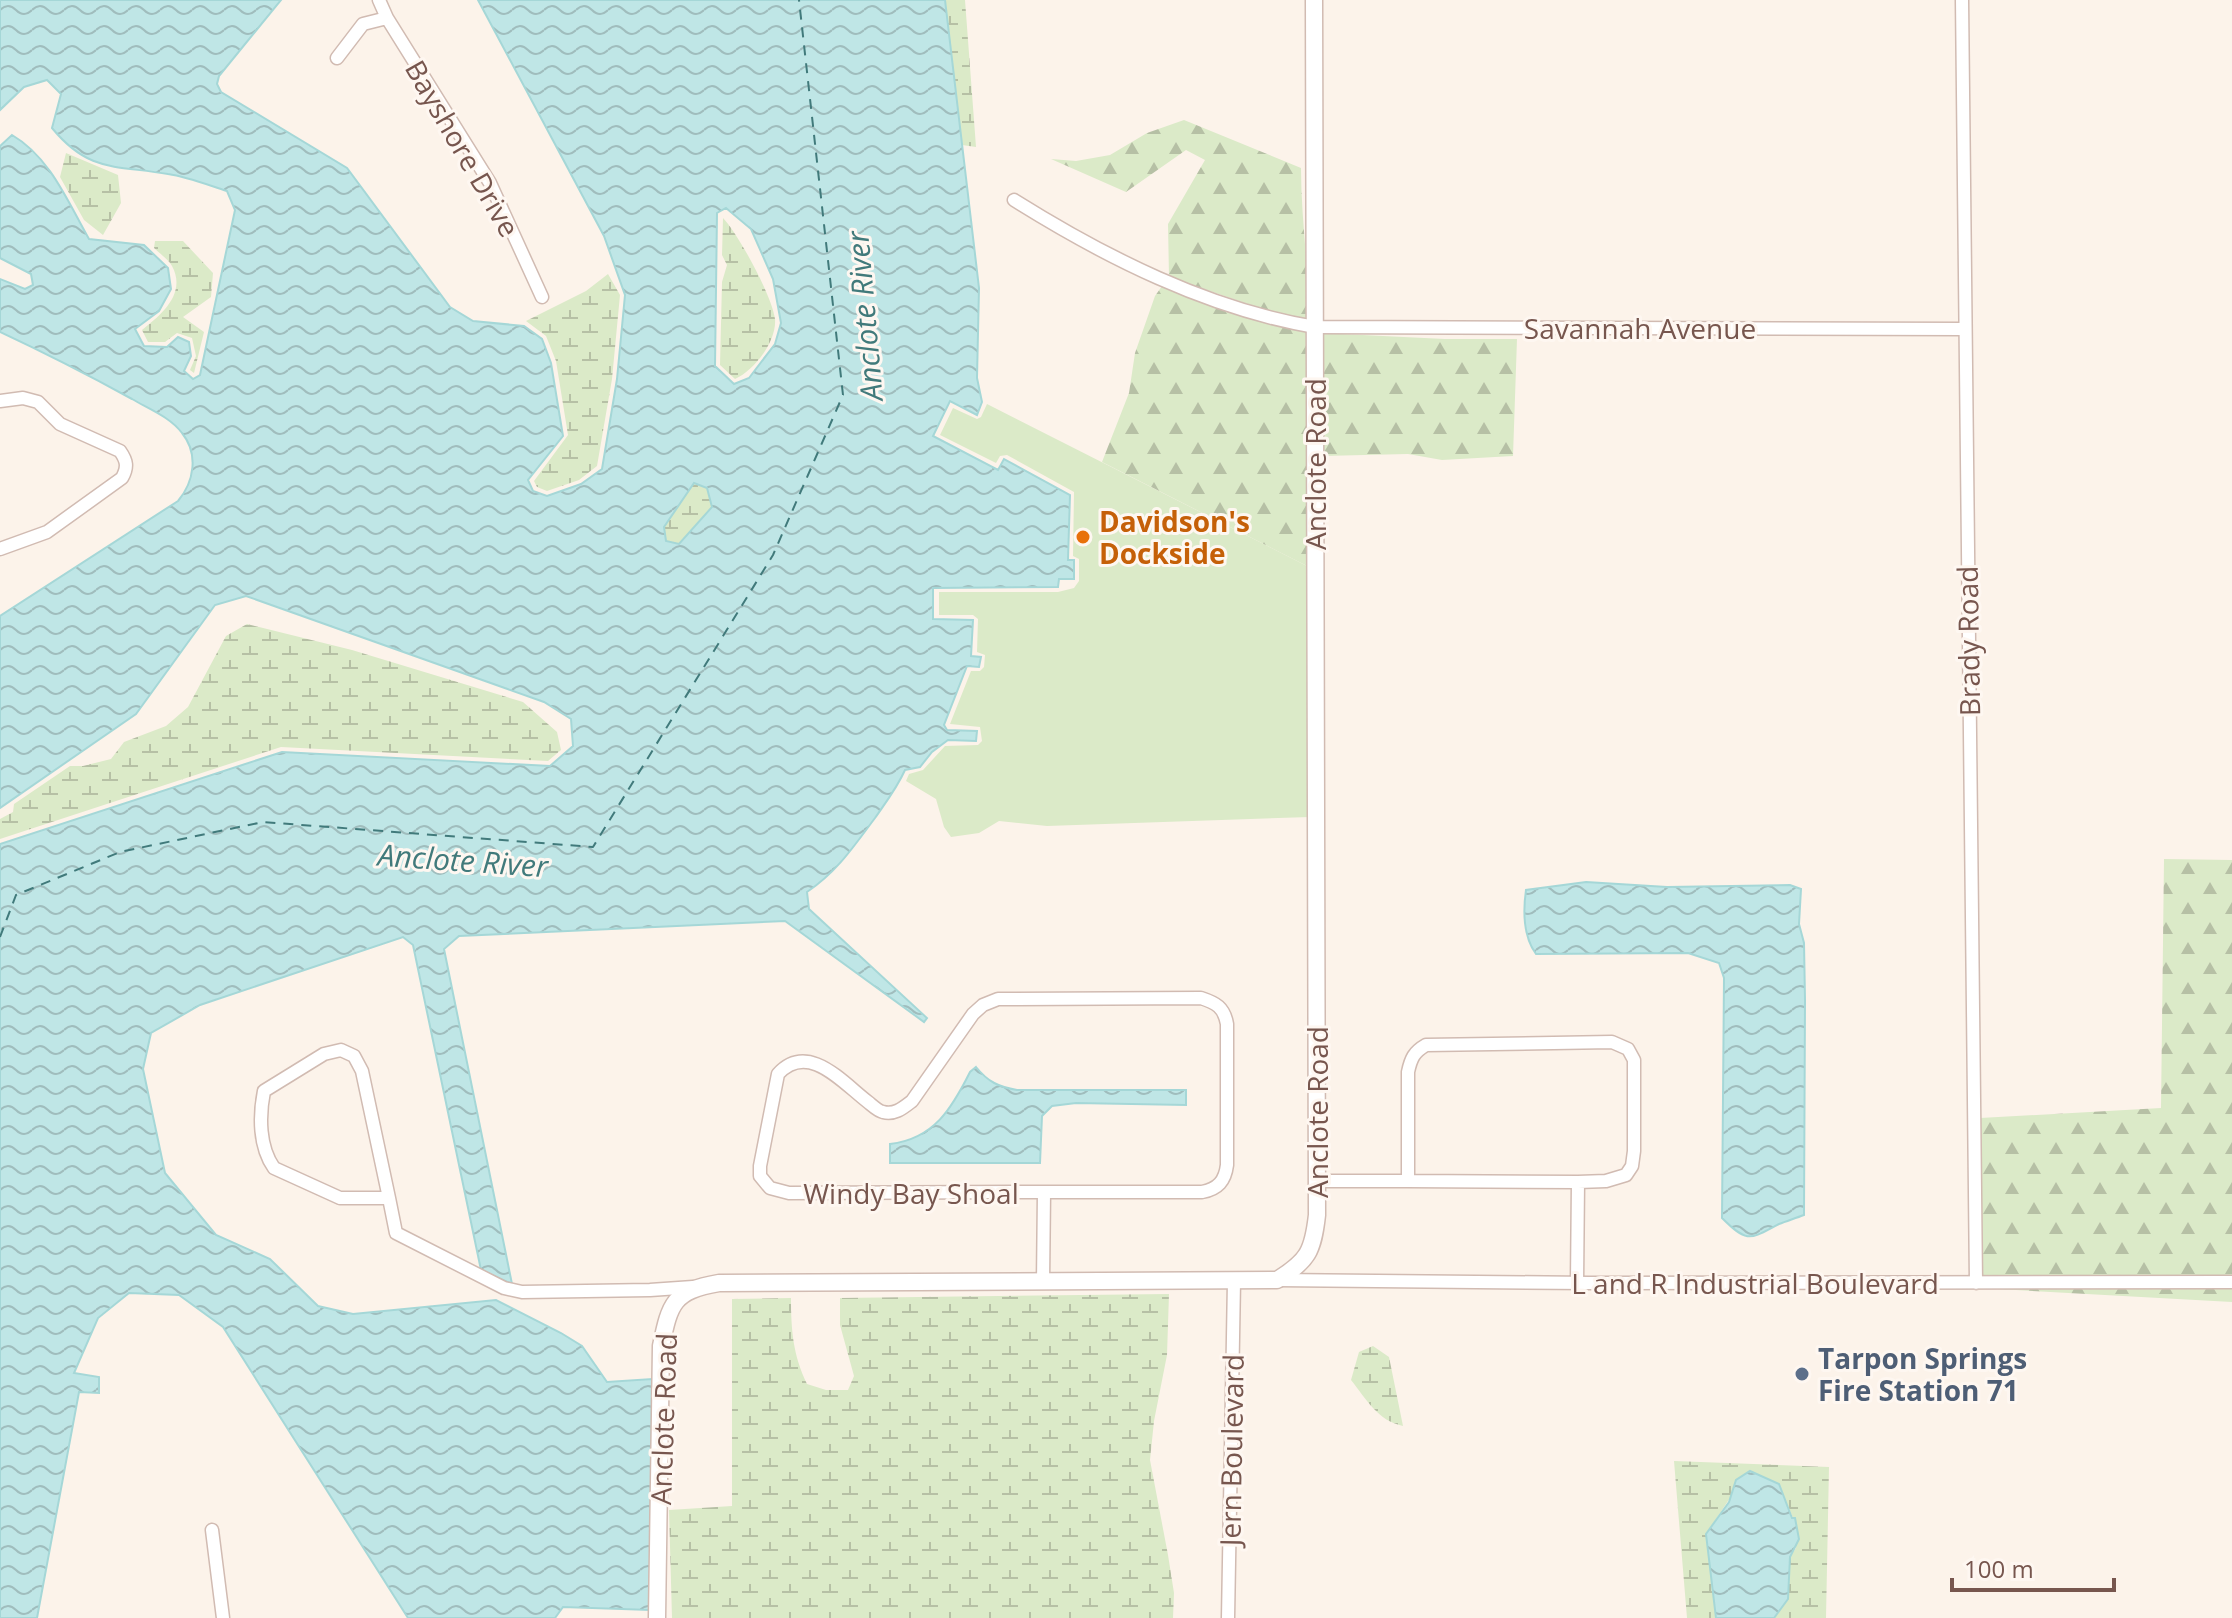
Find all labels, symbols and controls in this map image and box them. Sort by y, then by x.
street label: Bayshore Drive [397,53,529,243]
water label: Anclote River [836,228,892,405]
street label: Savannah Avenue [1524,309,1756,347]
street label: Anclote Road [1296,378,1334,550]
place label: Davidson's Dockside [1099,502,1250,572]
marker: Davidson's Dockside [1074,528,1092,546]
street label: Brady Road [1948,566,1988,716]
water label: Anclote River [375,833,550,886]
street label: Anclote Road [1298,1026,1336,1198]
street label: Windy Bay Shoal [803,1174,1019,1212]
street label: L and R Industrial Boulevard [1571,1264,1939,1302]
street label: Anclote Road [641,1332,685,1506]
place label: Tarpon Springs Fire Station 71 [1818,1339,2027,1409]
street label: Jern Boulevard [1210,1354,1252,1549]
marker: Tarpon Springs Fire Station 71 [1793,1365,1811,1383]
scale bar [1952,1542,2114,1592]
text: 100 m [1964,1552,2034,1585]

